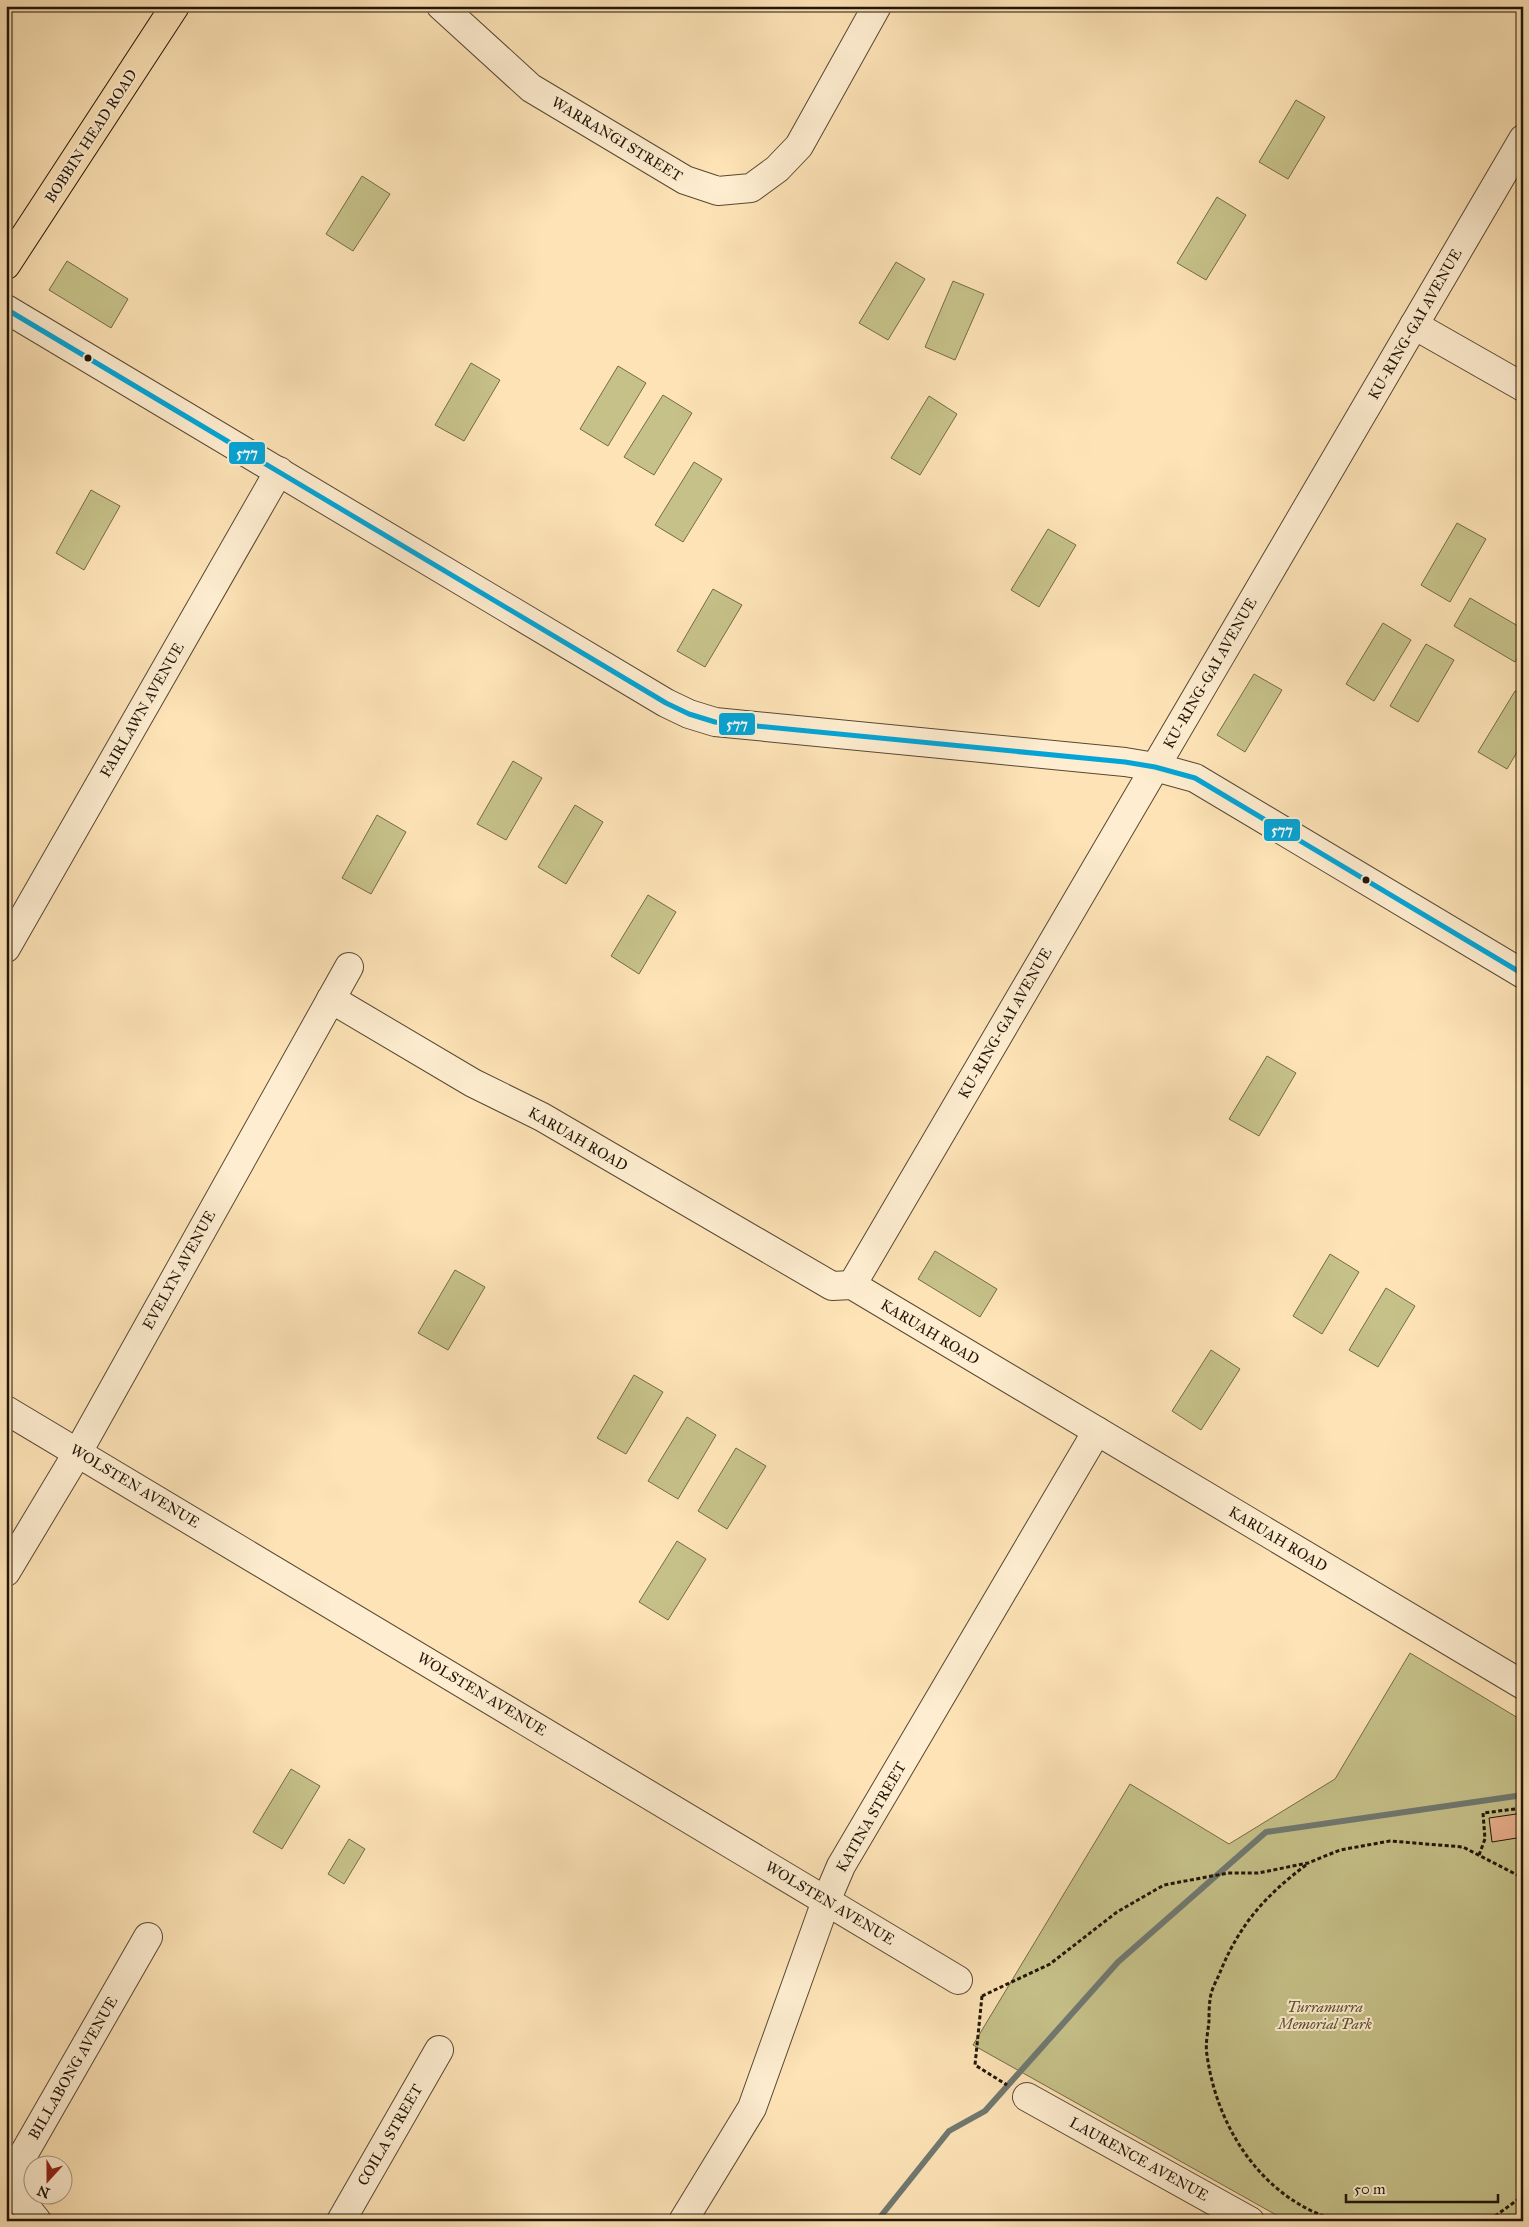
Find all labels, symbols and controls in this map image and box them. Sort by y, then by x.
street label: BOBBIN HEAD ROAD [41,66,141,206]
street label: WARRANGI STREET [548,93,686,185]
street label: KU-RING-GAI AVENUE [1364,245,1466,403]
unlabelled marker [83,353,93,363]
line badge: 577 [228,441,266,465]
text: 577 [236,445,258,462]
street label: KU-RING-GAI AVENUE [1159,594,1261,752]
street label: FAIRLAWN AVENUE [96,639,188,781]
line badge: 577 [718,712,756,736]
text: 577 [726,716,748,733]
line badge: 577 [1263,818,1301,842]
text: 577 [1271,822,1293,839]
unlabelled marker [1361,875,1371,885]
street label: KU-RING-GAI AVENUE [954,944,1056,1102]
street label: KARUAH ROAD [525,1103,631,1175]
street label: EVELYN AVENUE [139,1207,219,1333]
street label: KARUAH ROAD [877,1295,983,1369]
street label: WOLSTEN AVENUE [67,1440,203,1532]
street label: KARUAH ROAD [1225,1502,1331,1576]
street label: WOLSTEN AVENUE [414,1648,550,1740]
street label: KATINA STREET [832,1759,910,1875]
street label: WOLSTEN AVENUE [762,1857,898,1949]
street label: BILLABONG AVENUE [25,1993,121,2143]
park label: Turramurra Memorial Park [1276,1998,1372,2033]
street label: COILA STREET [354,2081,426,2189]
street label: LAURENCE AVENUE [1066,2113,1212,2205]
north arrow [22,2154,72,2204]
scale bar [1346,2172,1499,2204]
text: 50 m [1354,2180,1386,2198]
text: N [35,2182,52,2202]

